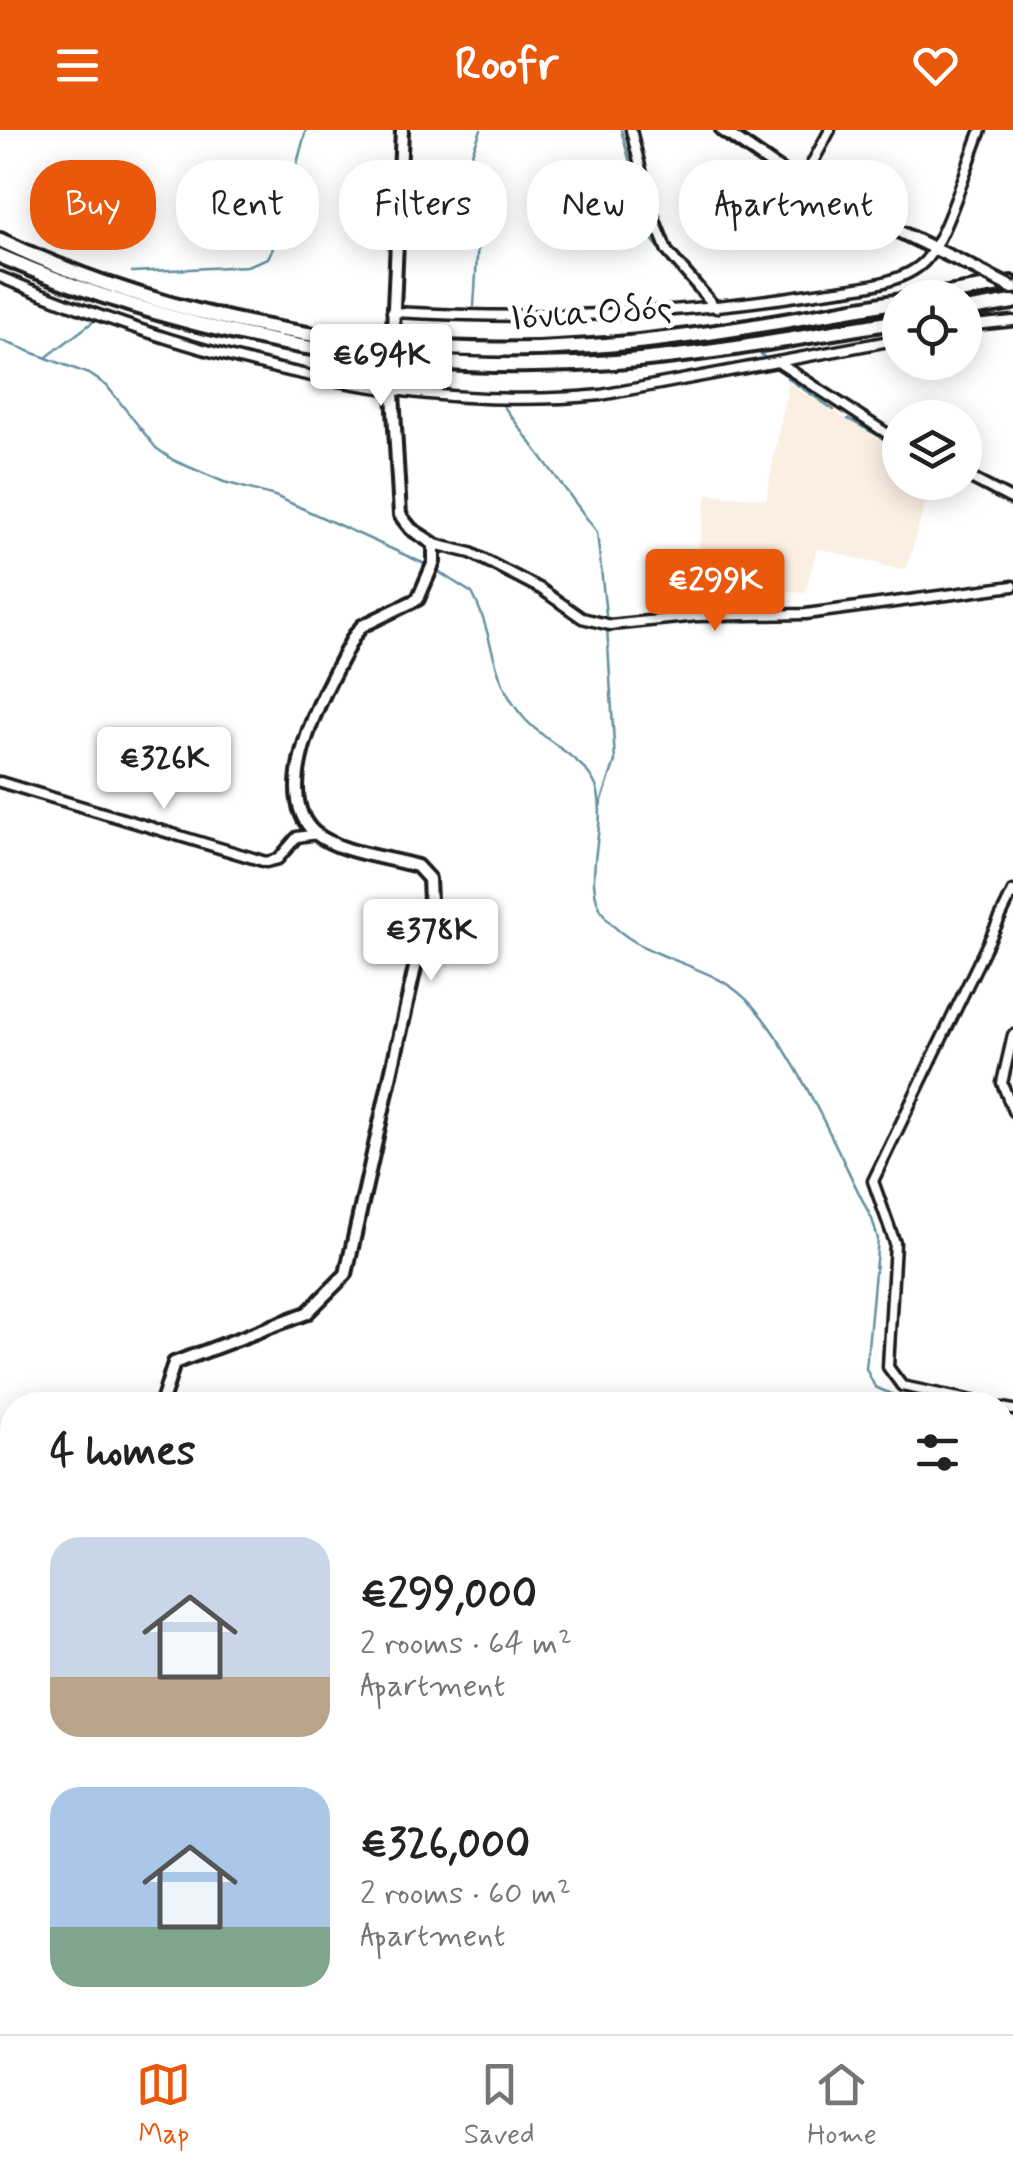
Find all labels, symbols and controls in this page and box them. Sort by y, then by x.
text: Roofr [455,36,558,95]
icon: menu [50,38,105,93]
icon: heart [908,38,963,93]
chip: Buy [30,160,156,250]
chip: Rent [176,160,319,250]
chip: Filters [339,160,507,250]
chip: New [527,160,659,250]
chip: Apartment [679,160,908,250]
map controls [882,280,982,500]
button: locate [882,280,982,380]
street label: Ιόνια Οδός [509,285,674,343]
pin: €694K [311,324,451,409]
text: €694K [332,335,430,377]
button: layers [882,400,982,500]
pin: €299K [645,549,785,634]
text: €299K [667,560,763,602]
pin: €326K [94,727,234,812]
text: €326K [119,738,209,780]
pin: €378K [361,899,501,984]
text: €378K [385,910,477,952]
text: 4 homes [50,1425,196,1480]
icon: filters [910,1425,965,1480]
text: €299,000 [360,1568,537,1623]
icon: home [130,1577,250,1697]
text: 2 rooms · 64 m² [360,1623,572,1665]
text: Apartment [360,1665,505,1707]
text: €326,000 [360,1818,530,1873]
icon: home [130,1827,250,1947]
text: 2 rooms · 60 m² [360,1873,571,1915]
text: Apartment [360,1915,505,1957]
tab: Map [136,2057,191,2154]
tab: Saved [464,2057,535,2154]
tab: Home [807,2057,877,2154]

